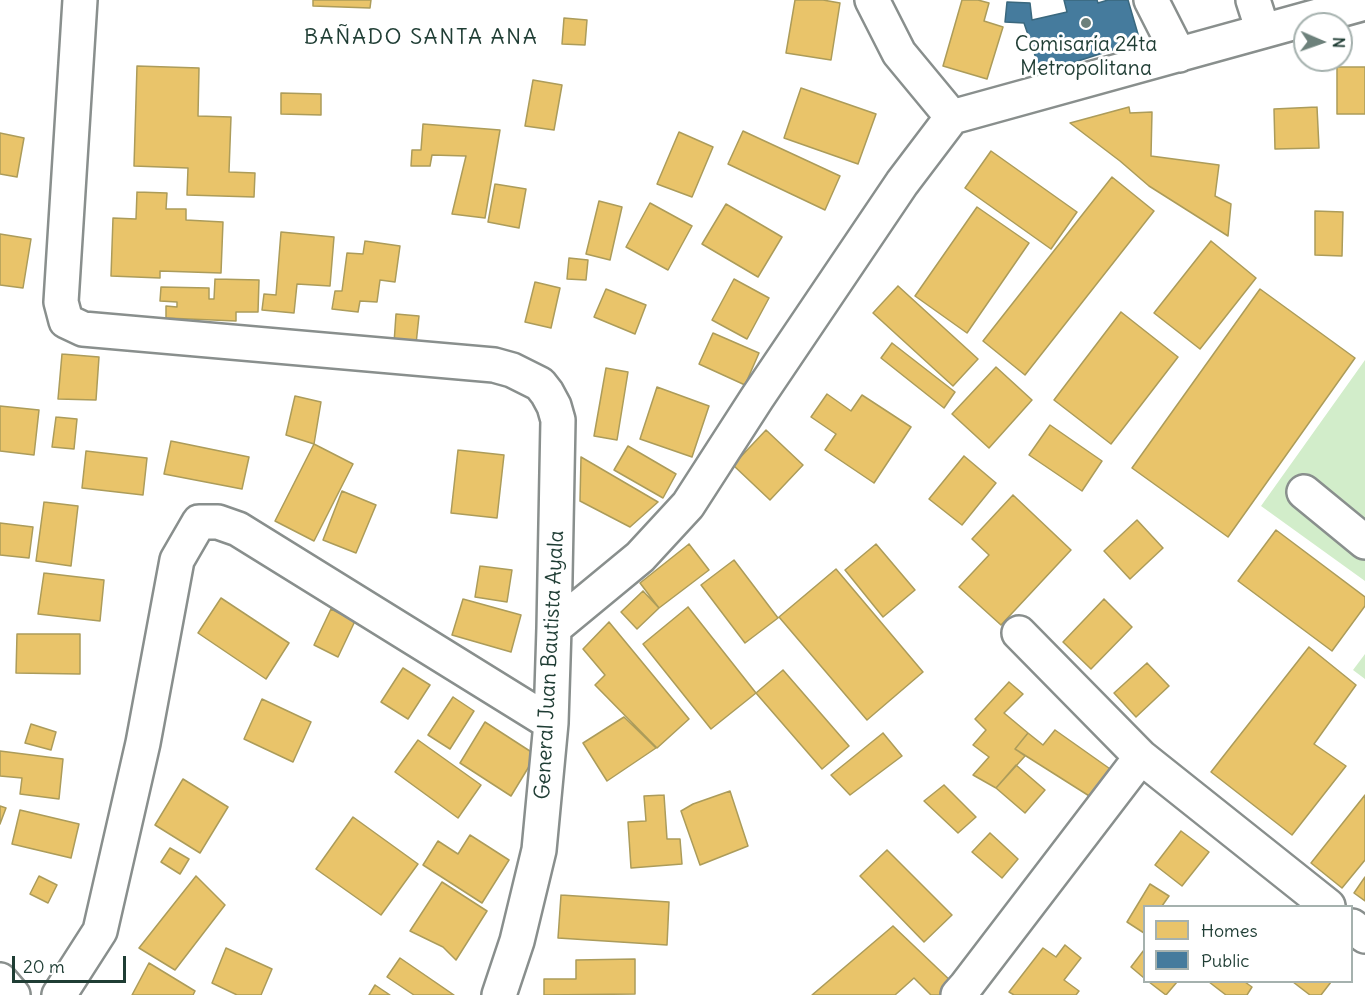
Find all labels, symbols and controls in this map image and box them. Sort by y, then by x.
north arrow [1293,12,1353,72]
marker: Comisaría 24ta Metropolitana [1079,16,1093,30]
district label: BAÑADO SANTA ANA [304,25,538,51]
place label: Comisaría 24ta Metropolitana [1015,32,1157,82]
text: N [1329,37,1349,48]
street label: General Juan Bautista Ayala [530,530,570,800]
legend [1143,905,1353,983]
text: Homes [1201,919,1258,942]
scale bar [15,944,129,982]
text: Public [1201,949,1250,972]
text: 20 m [23,955,65,978]

